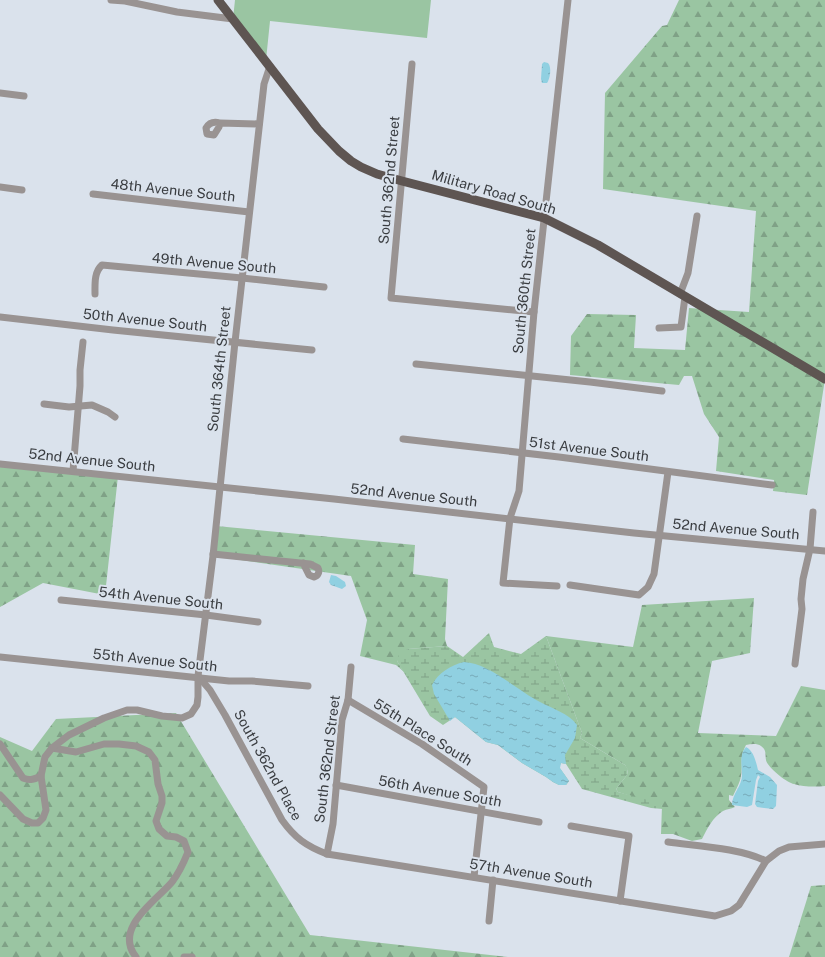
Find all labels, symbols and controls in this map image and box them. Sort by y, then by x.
street label: South 362nd Street [375,115,403,245]
street label: Military Road South [430,167,558,217]
street label: 48th Avenue South [110,176,236,204]
street label: South 360th Street [509,227,539,355]
street label: 49th Avenue South [151,250,277,276]
street label: South 364th Street [204,305,234,433]
street label: 50th Avenue South [82,306,208,334]
street label: 51st Avenue South [528,434,650,464]
street label: 52nd Avenue South [28,445,156,475]
street label: 52nd Avenue South [350,480,478,510]
street label: 52nd Avenue South [672,515,800,543]
street label: 54th Avenue South [98,584,224,612]
street label: 55th Avenue South [92,646,218,674]
street label: South 362nd Street [311,694,343,824]
street label: 55th Place South [371,695,475,769]
street label: South 362nd Place [231,707,305,823]
street label: 56th Avenue South [377,772,503,810]
street label: 57th Avenue South [468,855,594,891]

